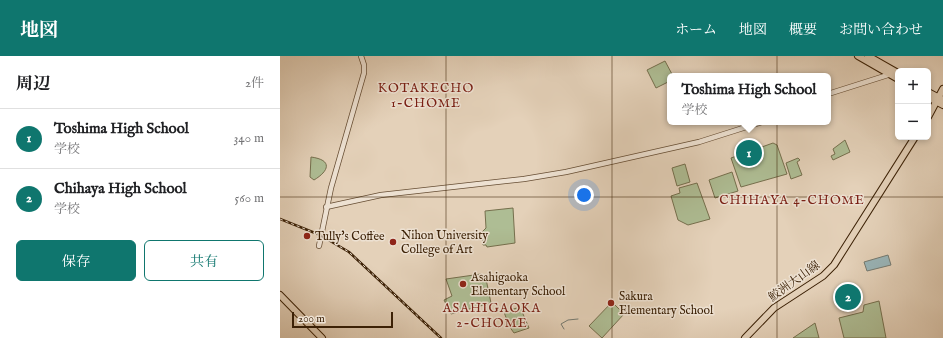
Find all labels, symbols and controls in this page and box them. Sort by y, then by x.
text: 地図 [20,19,58,43]
text: ホーム [675,21,717,39]
text: 地図 [739,21,767,39]
text: 概要 [789,21,817,39]
text: お問い合わせ [839,21,923,39]
map controls [895,68,931,140]
button: + [895,68,931,104]
popup [667,73,831,125]
text: 周辺 [16,74,50,95]
text: 2件 [245,75,264,92]
district label: KOTAKECHO 1-CHOME [378,80,474,112]
text: Toshima High School [682,80,816,99]
text: 学校 [682,102,708,119]
button: − [895,104,931,140]
text: Toshima High School [54,119,189,138]
text: 1 [27,130,31,147]
text: 340 m [234,130,264,147]
pin: 1 [736,138,762,168]
text: 学校 [54,141,80,158]
text: Chihaya High School [54,179,187,198]
your location [574,185,594,205]
text: 2 [26,190,32,207]
text: 560 m [235,190,264,207]
district label: CHIHAYA 4-CHOME [719,192,865,209]
text: 学校 [54,201,80,218]
place label: Nihon University College of Art [401,228,488,257]
place label: Tully's Coffee [315,229,385,244]
marker: Tully's Coffee [302,231,312,241]
marker: Nihon University College of Art [388,237,398,247]
button: 保存 [16,240,136,281]
button: 共有 [144,240,264,281]
street label: 鮫洲大山線 [766,258,823,305]
place label: Asahigaoka Elementary School [470,270,566,299]
marker: Asahigaoka Elementary School [458,279,468,289]
pin: 2 [835,282,861,312]
place label: Sakura Elementary School [619,289,714,318]
marker: Sakura Elementary School [606,298,616,308]
district label: ASAHIGAOKA 2-CHOME [442,300,541,332]
scale bar [292,310,393,329]
text: 200 m [298,312,325,326]

